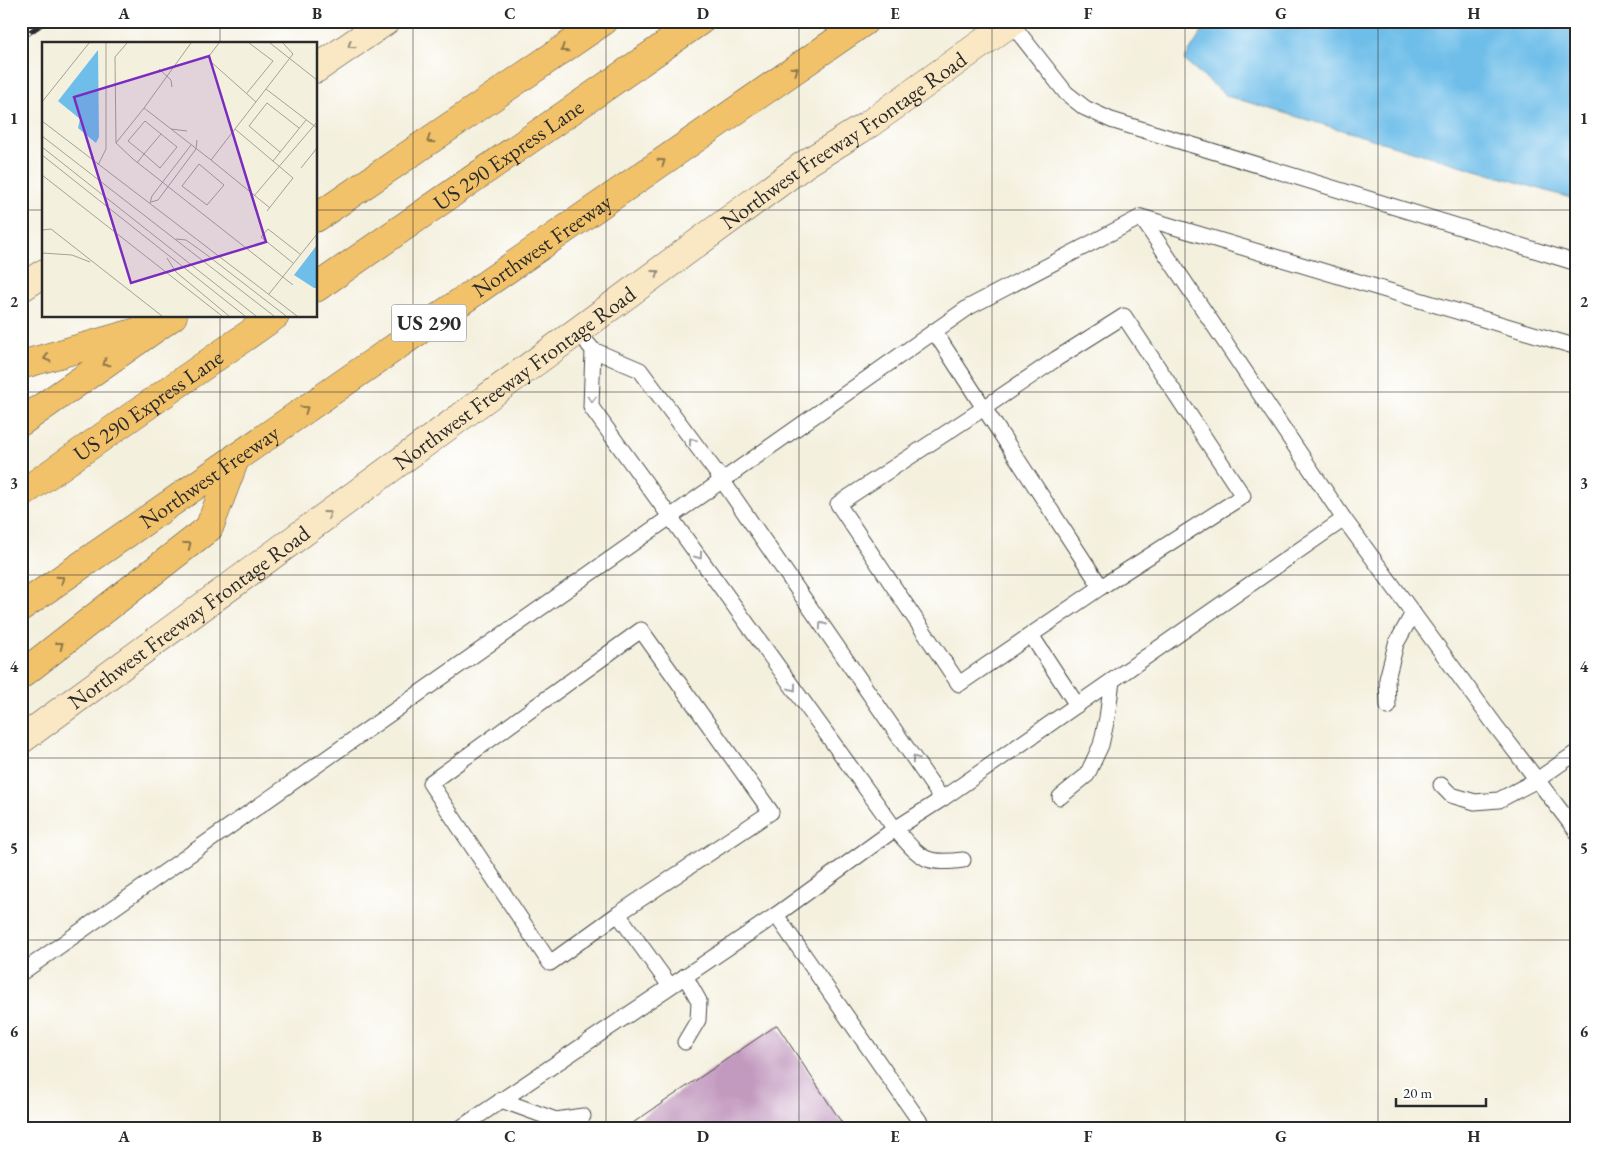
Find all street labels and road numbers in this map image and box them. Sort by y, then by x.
street label: Northwest Freeway Frontage Road [715,44,973,236]
street label: US 290 Express Lane [428,92,590,217]
street label: Northwest Freeway [467,187,618,304]
street label: Northwest Freeway Frontage Road [388,279,642,477]
road number: US 290 [392,304,466,342]
street label: US 290 Express Lane [68,343,229,468]
street label: Northwest Freeway [134,418,285,535]
street label: Northwest Freeway Frontage Road [62,518,316,716]

